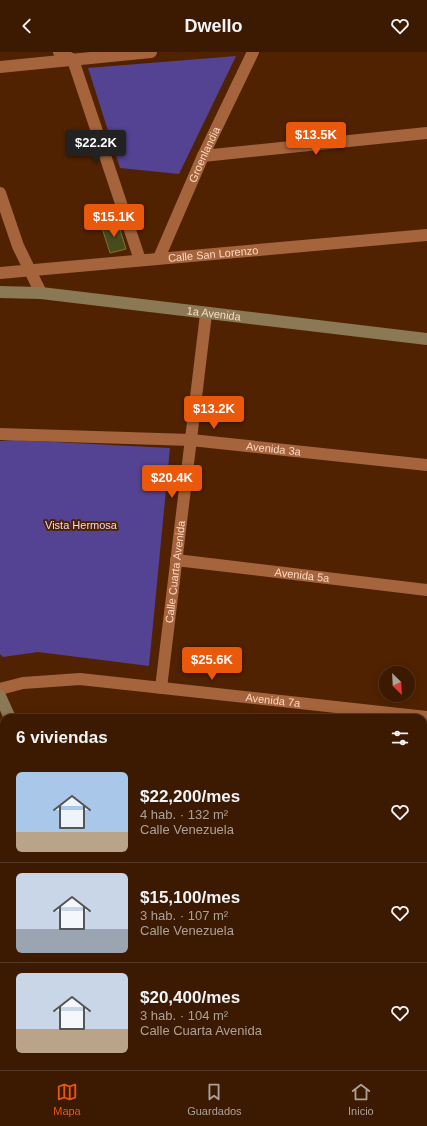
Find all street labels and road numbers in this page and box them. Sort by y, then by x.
street label: Groenlandia [186,124,223,184]
street label: Calle San Lorenzo [167,244,259,264]
street label: 1a Avenida [186,304,242,323]
street label: Avenida 3a [246,440,302,458]
street label: Calle Cuarta Avenida [163,519,187,624]
street label: Avenida 5a [274,566,331,584]
street label: Avenida 7a [245,691,302,709]

